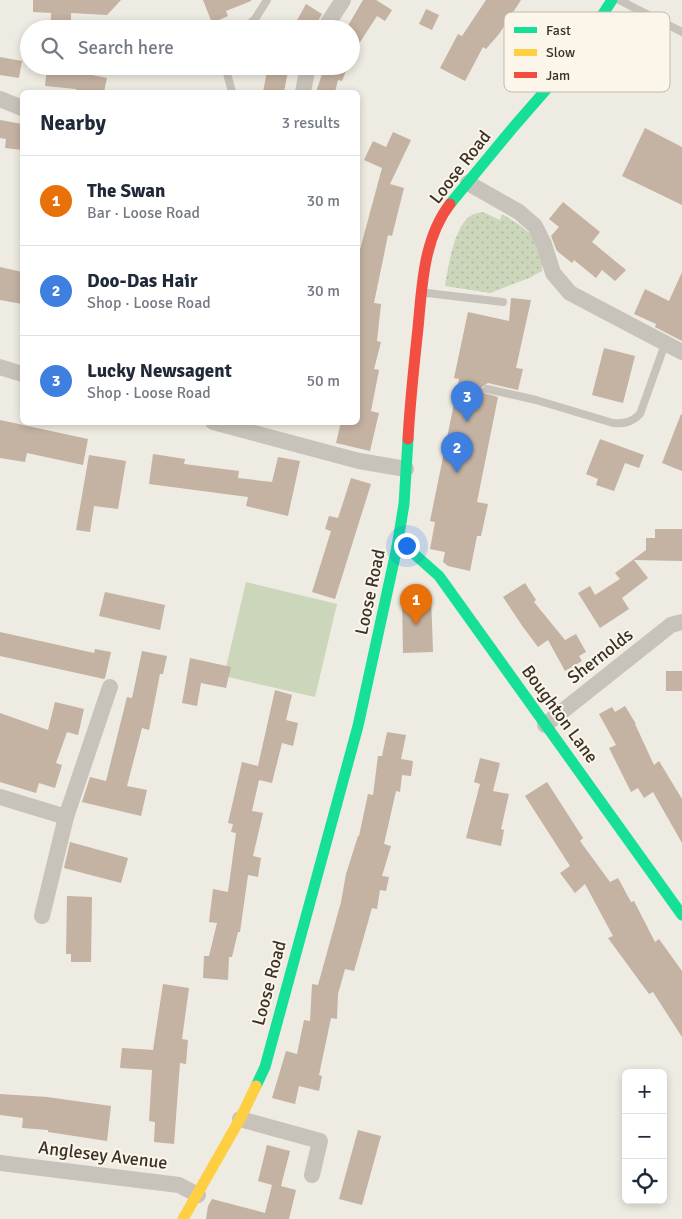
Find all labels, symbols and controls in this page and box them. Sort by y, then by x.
legend [504,12,670,92]
search box [20,20,360,75]
text: Fast [546,22,571,39]
icon: search [38,34,66,62]
text: Search here [78,36,174,60]
text: Slow [546,44,575,61]
text: Jam [546,67,570,84]
text: Nearby [40,110,106,136]
text: 3 results [281,113,340,133]
street label: Loose Road [425,126,495,208]
text: The Swan [87,179,165,203]
text: 1 [52,191,60,211]
text: 30 m [306,191,340,211]
text: Bar · Loose Road [87,203,200,223]
text: Doo-Das Hair [87,269,198,293]
text: 2 [52,281,60,301]
text: 30 m [306,281,340,301]
text: Shop · Loose Road [87,293,211,313]
text: Lucky Newsagent [87,359,232,383]
text: 3 [52,371,60,391]
text: 50 m [306,371,340,391]
pin: 3 [451,381,483,422]
text: Shop · Loose Road [87,383,211,403]
pin: 2 [441,432,473,473]
your location [394,533,420,559]
street label: Loose Road [350,547,390,637]
pin: 1 [400,584,432,625]
street label: Shernolds [563,623,637,688]
street label: Boughton Lane [517,661,603,767]
street label: Loose Road [247,938,291,1028]
map controls [622,1069,667,1204]
button: + [622,1069,667,1114]
button: − [622,1114,667,1159]
street label: Anglesey Avenue [37,1136,169,1174]
button: locate [622,1159,667,1204]

